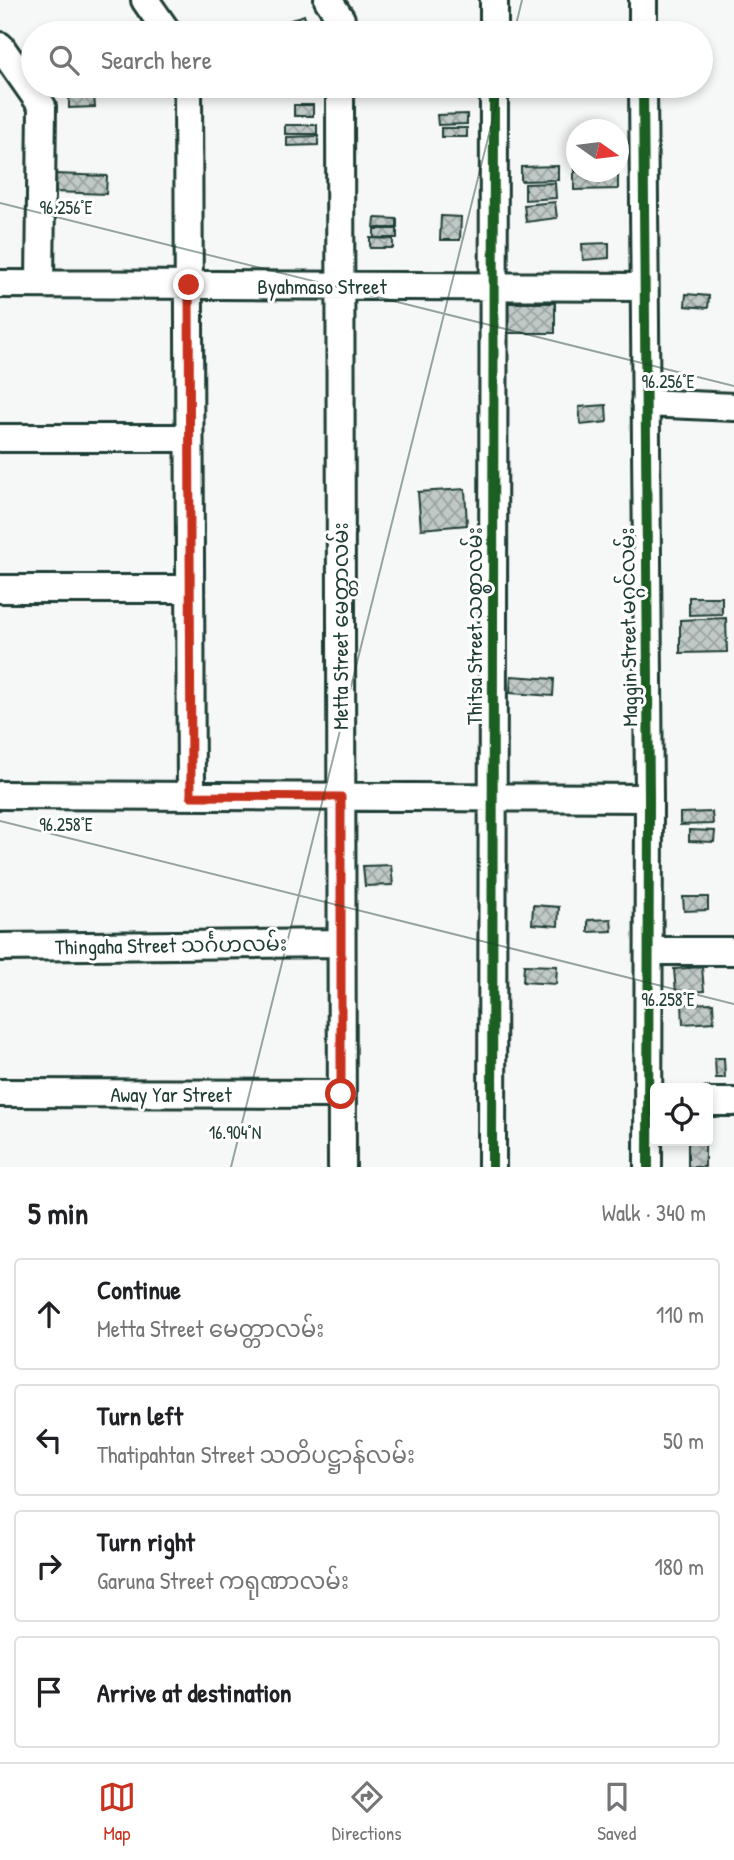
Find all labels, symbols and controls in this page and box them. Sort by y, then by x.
search box [21,21,713,98]
icon: search [45,41,83,79]
text: Search here [101,42,212,77]
north arrow [566,119,629,182]
text: 96.256°E [40,195,93,220]
route end [173,269,204,300]
street label: Byahmaso Street [257,272,387,301]
text: 96.256°E [642,369,695,394]
street label: Metta Street မေတ္တာလမ်း [325,522,358,730]
street label: Thitsa Street သစ္စာလမ်း [459,527,492,725]
street label: Maggin Street မဂ္ဂင်လမ်း [611,527,649,727]
text: 96.258°E [39,812,93,837]
street label: Thingaha Street သင်္ဂဟလမ်း [55,927,287,962]
text: 96.258°E [641,987,695,1012]
route start [325,1078,356,1109]
street label: Away Yar Street [110,1080,232,1109]
map controls [650,1083,713,1146]
button: locate [650,1083,713,1146]
text: 16.904°N [209,1120,261,1145]
text: 5 min [28,1193,88,1233]
text: Walk · 340 m [602,1197,706,1228]
text: Continue [97,1272,181,1307]
icon: ahead [30,1295,68,1333]
text: 110 m [656,1299,704,1330]
text: Metta Street မေတ္တာလမ်း [97,1313,324,1344]
text: Turn left [97,1398,183,1433]
icon: left [30,1421,68,1459]
text: 50 m [663,1425,704,1456]
text: Thatipahtan Street သတိပဋ္ဌာန်လမ်း [97,1439,415,1470]
text: Turn right [97,1524,195,1559]
icon: right [30,1547,68,1585]
text: 180 m [654,1551,704,1582]
text: Garuna Street ကရုဏာလမ်း [97,1565,349,1596]
icon: arrive [30,1673,68,1711]
text: Arrive at destination [97,1675,292,1710]
tab: Map [98,1778,136,1846]
tab: Directions [332,1778,402,1846]
tab: Saved [597,1778,636,1846]

